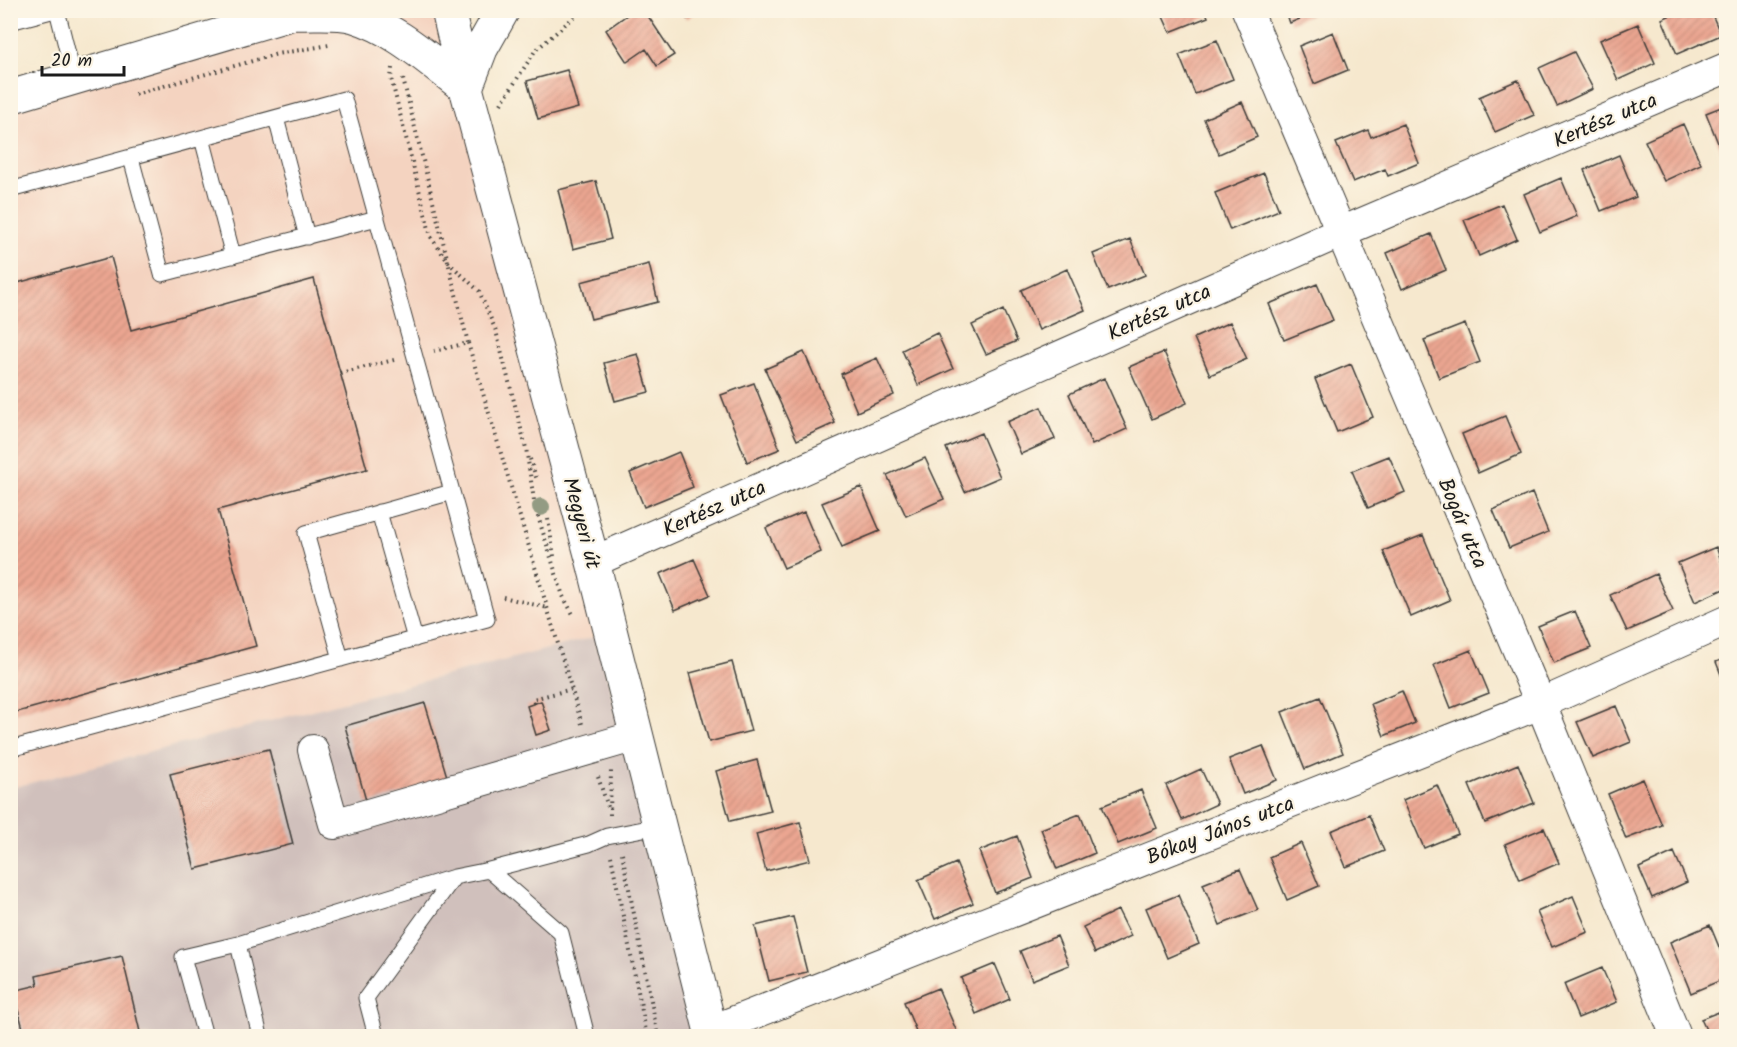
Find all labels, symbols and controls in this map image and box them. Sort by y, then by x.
scale bar [42,39,124,77]
text: 20 m [51,47,92,76]
street label: Kertész utca [1548,85,1663,158]
street label: Kertész utca [1103,276,1217,351]
street label: Kertész utca [658,472,772,547]
street label: Bogár utca [1428,473,1495,574]
street label: Megyeri út [552,474,609,574]
street label: Bókay János utca [1142,788,1299,875]

